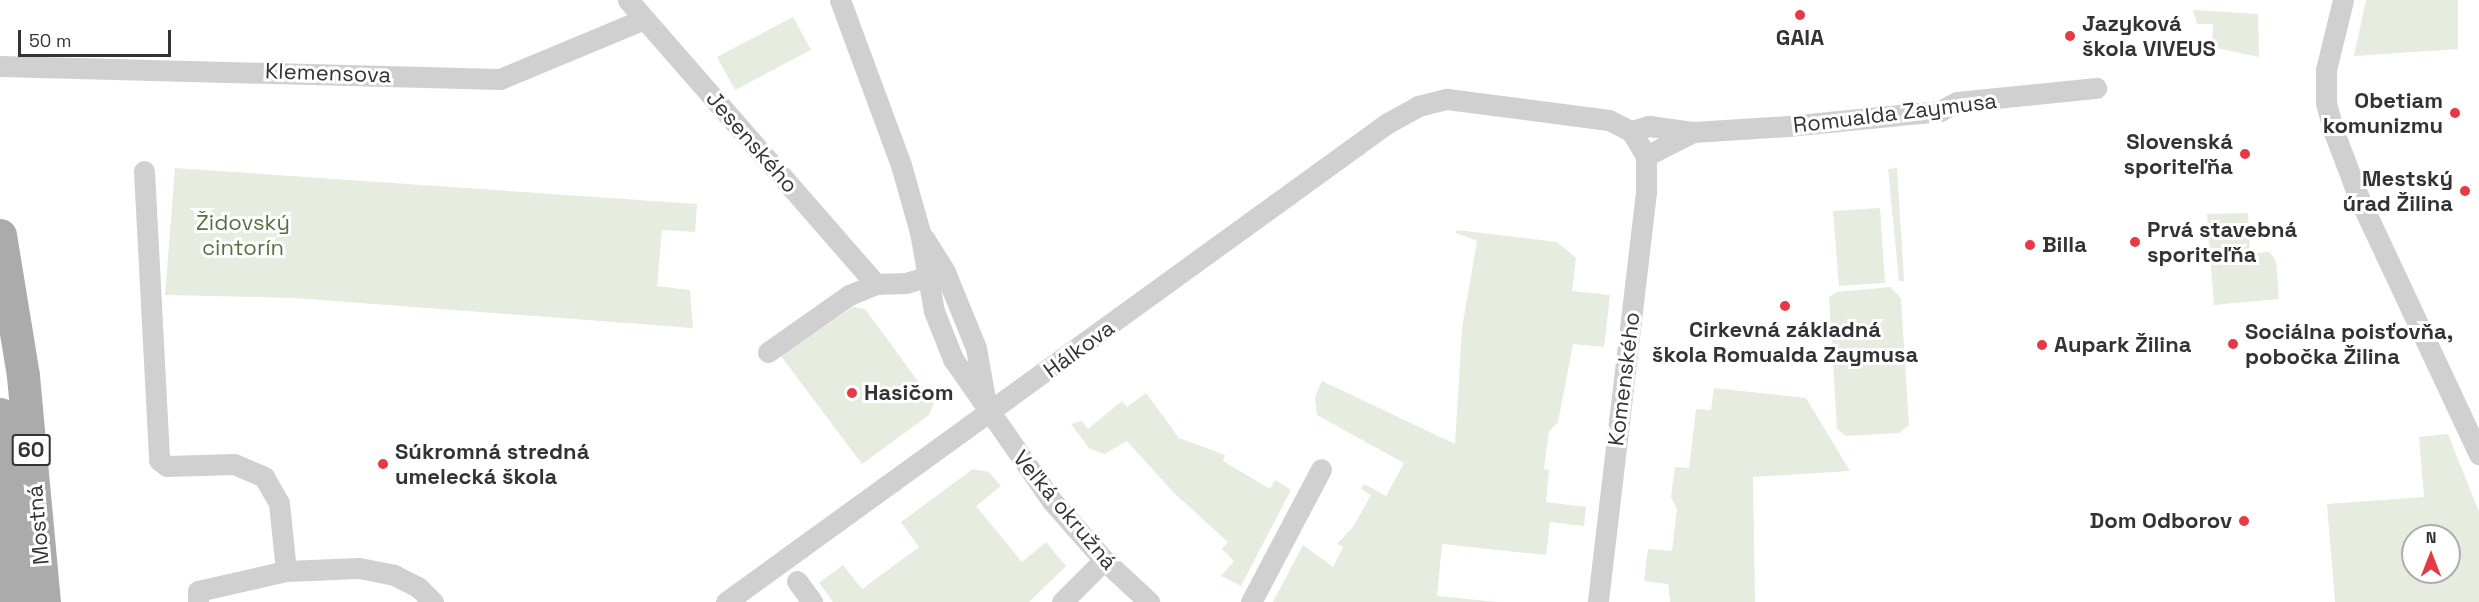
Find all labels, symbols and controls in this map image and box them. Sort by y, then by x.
marker: GAIA [1793,8,1807,22]
place label: Jazyková škola VIVEUS [2082,10,2216,62]
scale bar [21,18,174,56]
place label: GAIA [1776,25,1824,51]
text: 50 m [29,29,71,52]
marker: Jazyková škola VIVEUS [2063,29,2077,43]
street label: Klemensova [264,58,392,88]
street label: Jesenského [701,86,803,198]
street label: Romualda Zaymusa [1792,87,1998,139]
place label: Obetiam komunizmu [2323,87,2443,138]
marker: Obetiam komunizmu [2448,106,2462,120]
place label: Slovenská sporiteľňa [2123,128,2233,180]
marker: Slovenská sporiteľňa [2238,147,2252,161]
place label: Mestský úrad Žilina [2342,165,2453,216]
marker: Mestský úrad Žilina [2458,184,2472,198]
park label: Židovský cintorín [196,209,290,260]
place label: Prvá stavebná sporiteľňa [2147,216,2297,268]
place label: Billa [2042,232,2087,258]
marker: Prvá stavebná sporiteľňa [2128,235,2142,249]
marker: Billa [2023,238,2037,252]
marker: Cirkevná základná škola Romualda Zaymusa [1778,299,1792,313]
street label: Komenského [1603,310,1645,448]
street label: Hálkova [1038,315,1120,383]
place label: Cirkevná základná škola Romualda Zaymusa [1652,316,1918,368]
place label: Sociálna poisťovňa, pobočka Žilina [2245,318,2453,370]
place label: Aupark Žilina [2054,332,2191,358]
marker: Sociálna poisťovňa, pobočka Žilina [2226,337,2240,351]
marker: Aupark Žilina [2035,338,2049,352]
place label: Hasičom [864,380,954,406]
marker: Hasičom [845,386,859,400]
road number: 60 [12,432,51,468]
place label: Súkromná stredná umelecká škola [395,438,589,490]
street label: Veľká okružná [1008,445,1122,575]
marker: Súkromná stredná umelecká škola [376,457,390,471]
street label: Mostná [21,484,55,566]
place label: Dom Odborov [2090,508,2232,534]
marker: Dom Odborov [2237,514,2251,528]
north arrow [2401,524,2461,584]
text: N [2426,527,2436,548]

